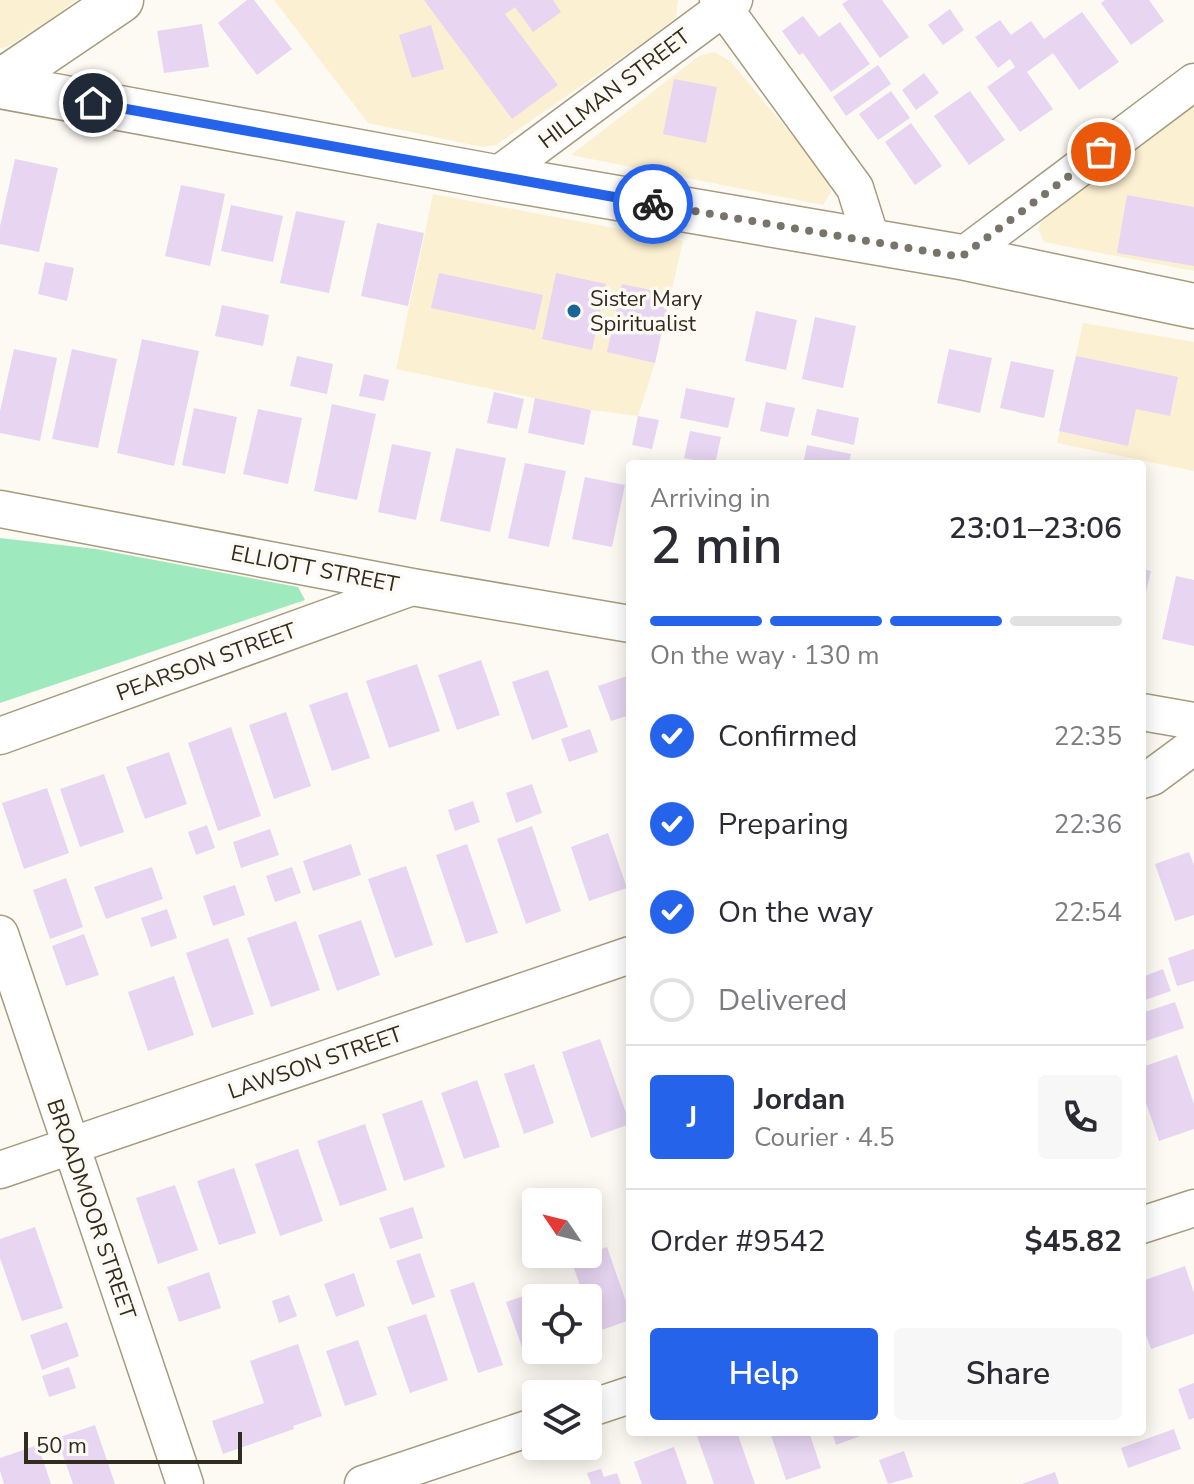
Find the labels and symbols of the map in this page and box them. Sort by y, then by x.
street label: HILLMAN STREET [533,21,697,156]
pin [59,69,127,137]
pin [1067,118,1135,186]
courier [613,164,693,244]
place label: Sister Mary Spiritualist [590,284,703,339]
marker: Sister Mary Spiritualist [565,302,583,320]
street label: ELLIOTT STREET [228,538,402,600]
street label: PEARSON STREET [112,615,301,708]
street label: LAWSON STREET [224,1019,407,1107]
street label: BROADMOOR STREET [39,1095,143,1324]
north arrow [522,1188,602,1268]
scale bar [24,1428,242,1464]

